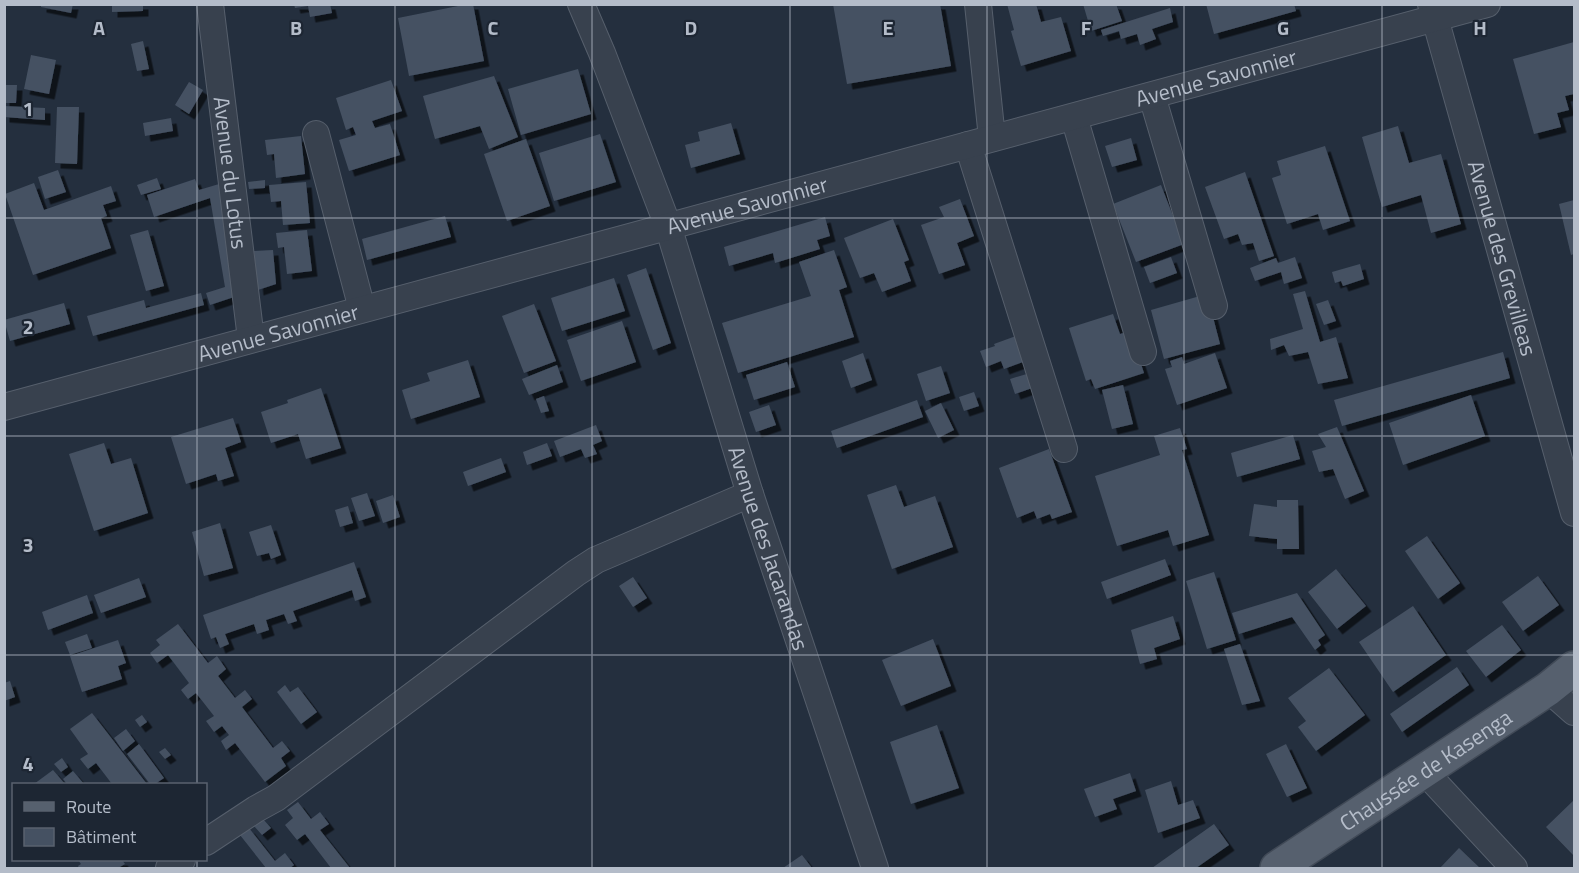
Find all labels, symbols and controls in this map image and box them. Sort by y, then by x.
text: A [93,12,105,43]
text: B [290,12,302,43]
text: C [488,12,499,43]
text: D [685,12,697,43]
text: E [882,12,894,43]
text: F [1081,12,1092,43]
text: G [1277,12,1289,43]
text: H [1473,12,1487,43]
street label: Avenue Savonnier [1132,39,1301,116]
text: 1 [22,93,34,124]
street label: Avenue du Lotus [204,94,257,251]
street label: Avenue des Grevilleas [1459,157,1546,360]
street label: Avenue Savonnier [663,167,832,243]
street label: Avenue Savonnier [194,294,363,371]
text: 2 [22,311,34,342]
street label: Avenue des Jacarandas [719,442,818,655]
text: 3 [22,529,34,560]
street label: Chaussée de Kasenga [1332,700,1519,839]
text: 4 [22,748,34,779]
legend [12,783,207,861]
text: Route [66,793,111,820]
text: Bâtiment [66,823,137,850]

